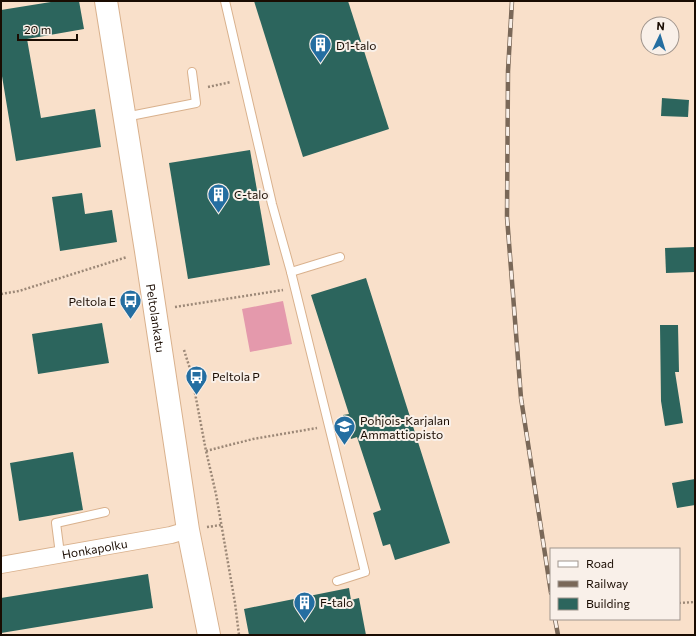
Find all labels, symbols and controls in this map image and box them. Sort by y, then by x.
scale bar [18,16,77,42]
north arrow [640,16,680,56]
text: N [656,19,665,32]
text: 20 m [24,22,51,36]
building icon: D1-talo [308,32,334,65]
place label: D1-talo [336,38,376,52]
building icon: C-talo [206,181,232,214]
place label: C-talo [234,187,269,201]
street label: Peltolankatu [144,283,168,353]
bus stop icon: Peltola E [118,288,144,321]
place label: Peltola E [69,294,116,308]
bus stop icon: Peltola P [183,363,209,396]
place label: Peltola P [212,369,260,383]
place label: Pohjois-Karjalan Ammattiopisto [360,413,450,441]
school or university icon: Pohjois-Karjalan Ammattiopisto [332,414,358,447]
street label: Honkapolku [61,536,128,561]
legend [550,548,680,620]
text: Road [586,556,614,570]
text: Railway [586,576,628,590]
building icon: F-talo [292,589,318,622]
place label: F-talo [320,595,353,609]
text: Building [586,596,630,610]

